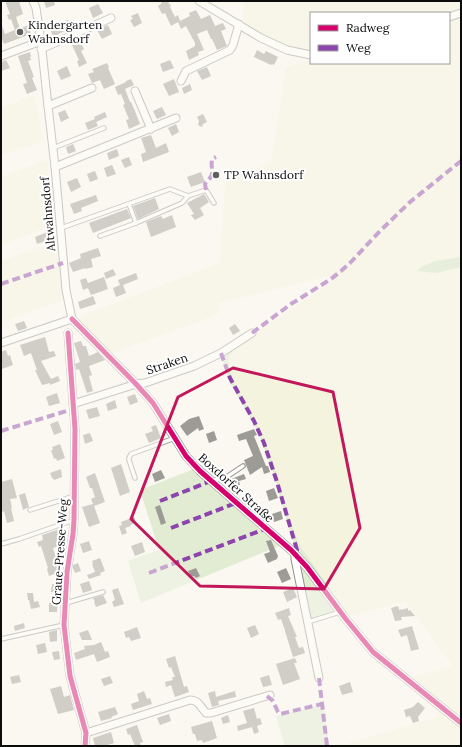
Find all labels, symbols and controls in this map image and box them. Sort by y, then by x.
legend [310,12,450,64]
place label: Kindergarten Wahnsdorf [28,17,102,46]
text: Radweg [346,20,390,35]
marker: Kindergarten Wahnsdorf [15,27,25,37]
text: Weg [346,40,371,55]
place label: TP Wahnsdorf [224,167,304,182]
marker: TP Wahnsdorf [211,170,221,180]
street label: Altwahnsdorf [37,175,58,253]
street label: Straken [144,349,190,378]
street label: Boxdorfer Straße [196,450,278,526]
street label: Graue-Presse-Weg [48,498,71,606]

